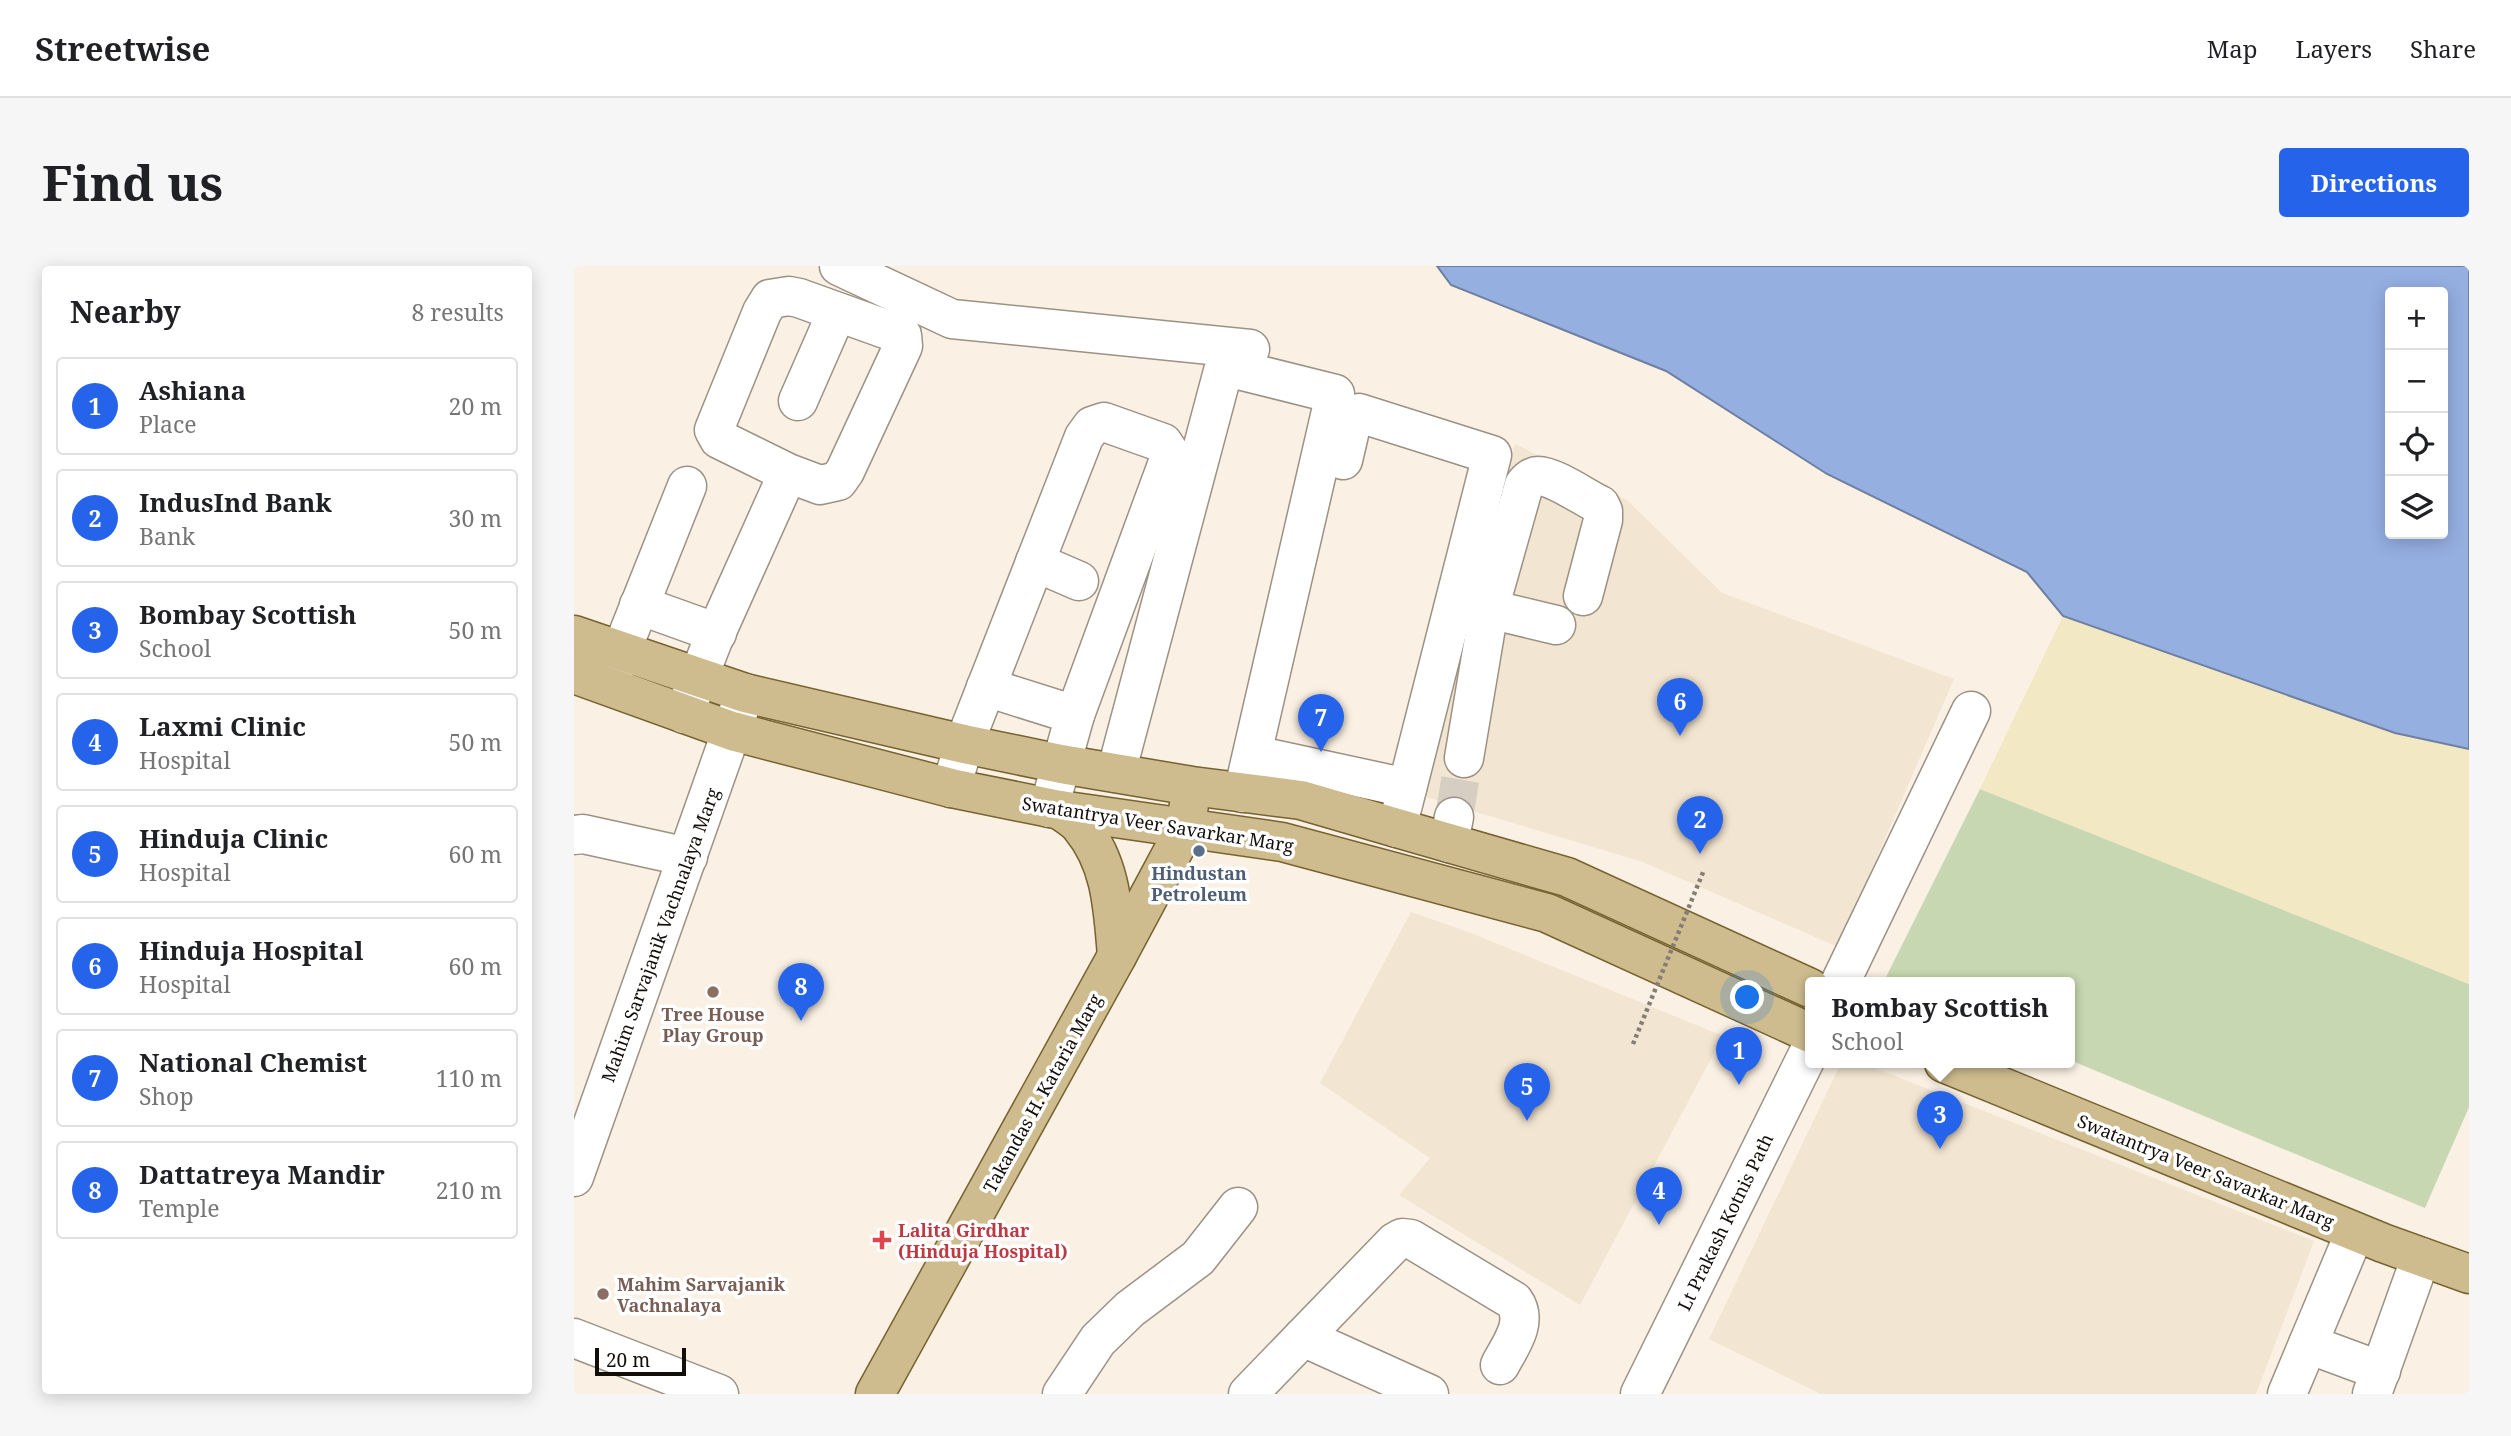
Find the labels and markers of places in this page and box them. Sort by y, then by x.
pin: 6 [1657,678,1703,736]
pin: 7 [1298,694,1344,752]
pin: 2 [1677,796,1723,854]
marker: Hindustan Petroleum [1191,843,1207,859]
place label: Hindustan Petroleum [1151,861,1247,906]
pin: 8 [778,963,824,1021]
marker: Tree House Play Group [705,984,721,1000]
place label: Tree House Play Group [661,1002,765,1047]
pin: 1 [1716,1027,1762,1085]
pin: 5 [1504,1063,1550,1121]
pin: 3 [1917,1091,1963,1149]
pin: 4 [1636,1167,1682,1225]
place label: Lalita Girdhar (Hinduja Hospital) [898,1218,1068,1263]
marker: Lalita Girdhar (Hinduja Hospital) [872,1230,892,1250]
place label: Mahim Sarvajanik Vachnalaya [617,1272,785,1317]
marker: Mahim Sarvajanik Vachnalaya [595,1286,611,1302]

